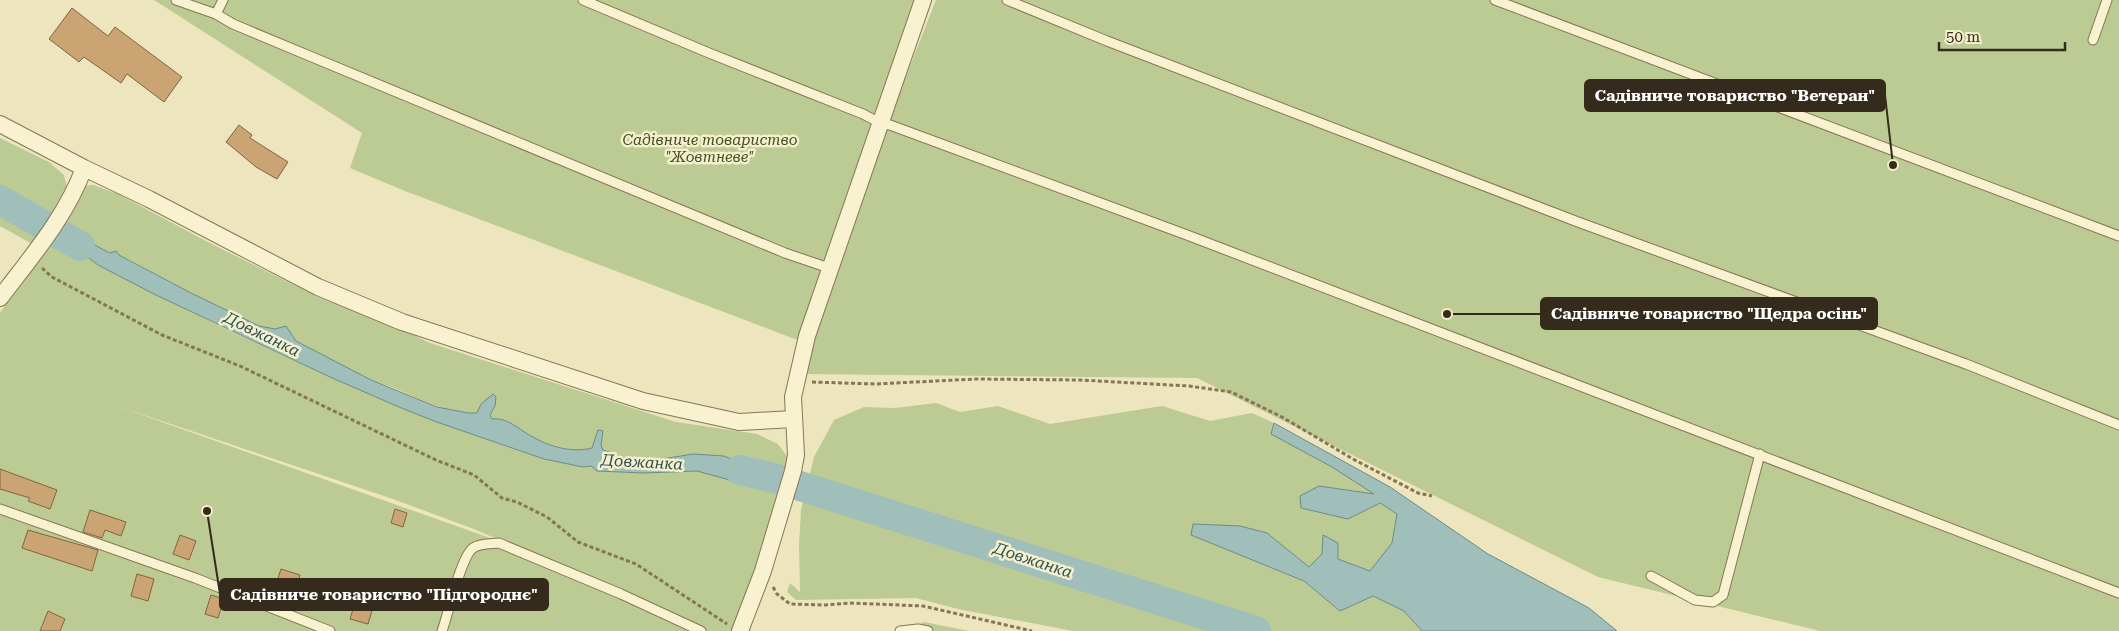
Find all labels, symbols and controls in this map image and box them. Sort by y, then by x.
scale bar [1939,20,2065,52]
text: 50 m [1946,28,1981,46]
callout: Садівниче товариство "Ветеран" [1585,80,1885,111]
text: Садівниче товариство "Ветеран" [1595,86,1875,105]
park label: Садівниче товариство "Жовтневе" [622,131,798,166]
callout: Садівниче товариство "Щедра осінь" [1541,298,1877,329]
text: Садівниче товариство "Щедра осінь" [1551,304,1867,323]
water label: Довжанка [220,307,303,361]
water label: Довжанка [600,450,684,474]
water label: Довжанка [990,538,1075,582]
callout: Садівниче товариство "Підгороднє" [220,579,548,610]
text: Садівниче товариство "Підгороднє" [230,585,538,604]

